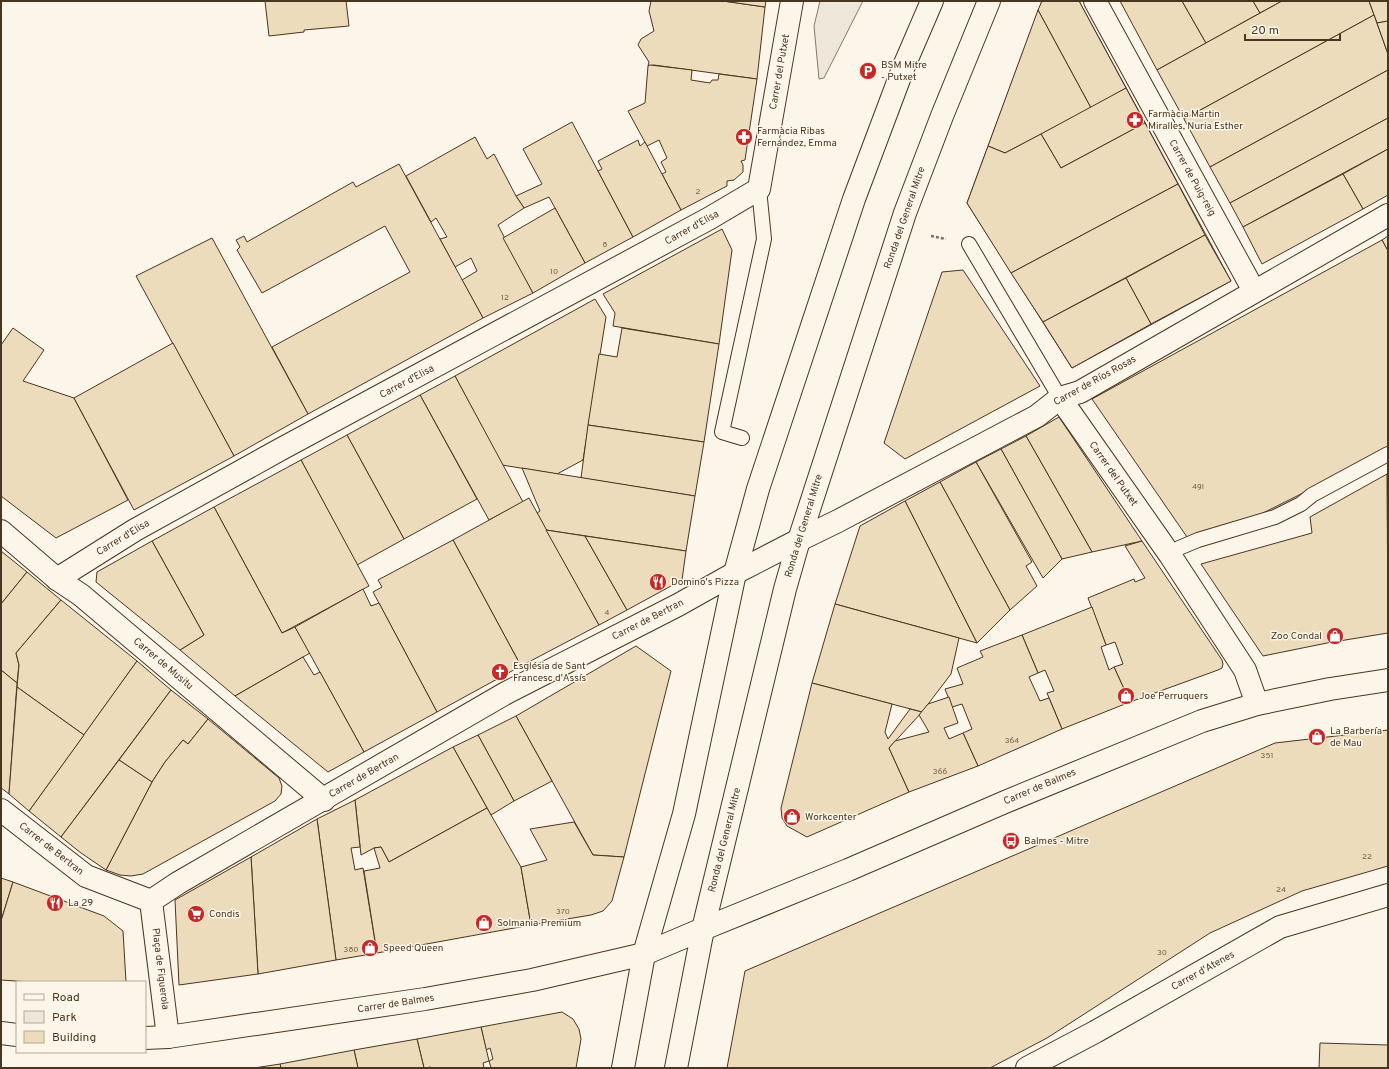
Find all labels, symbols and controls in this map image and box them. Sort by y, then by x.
scale bar [1245,16,1340,42]
text: 20 m [1251,23,1279,39]
street label: Carrer del Putxet [767,33,793,111]
place label: BSM Mitre - Putxet [881,59,927,84]
parking icon: BSM Mitre - Putxet [858,61,878,81]
place label: Farmàcia Martin Miralles, Nuria Esther [1148,108,1243,133]
pharmacy icon: Farmàcia Martin Miralles, Nuria Esther [1125,110,1145,130]
place label: Farmàcia Ribas Fernández, Emma [757,125,837,150]
pharmacy icon: Farmàcia Ribas Fernández, Emma [734,127,754,147]
street label: Carrer de Puig-reig [1166,137,1218,219]
street label: Ronda del General Mitre [881,165,929,271]
house number: 2 [696,187,701,197]
street label: Carrer d'Elisa [663,208,721,248]
house number: 8 [603,240,608,250]
house number: 10 [550,267,558,277]
house number: 12 [501,293,509,303]
street label: Carrer de Ríos Rosas [1051,353,1139,409]
street label: Carrer d'Elisa [378,362,436,402]
street label: Carrer del Putxet [1086,439,1140,509]
street label: Ronda del General Mitre [782,473,826,579]
house number: 49I [1192,482,1204,492]
street label: Carrer d'Elisa [94,517,152,559]
restaurant icon: Domino's Pizza [648,572,668,592]
place label: Domino's Pizza [671,576,739,589]
street label: Carrer de Bertran [610,596,686,644]
house number: 4 [605,608,610,618]
shop icon: Zoo Condal [1325,626,1345,646]
place label: Zoo Condal [1271,630,1322,643]
street label: Carrer de Musitu [130,635,196,693]
place label: Església de Sant Francesc d'Assís [513,660,586,685]
church icon: Església de Sant Francesc d'Assís [490,662,510,682]
shop icon: Joe Perruquers [1116,686,1136,706]
place label: Joe Perruquers [1139,690,1208,703]
place label: La Barbería de Mau [1330,725,1382,750]
shop icon: La Barbería de Mau [1307,727,1327,747]
house number: 364 [1005,736,1019,746]
street label: Carrer de Bertran [327,751,401,801]
house number: 351 [1261,751,1273,761]
street label: Carrer de Balmes [1002,766,1079,808]
house number: 366 [933,767,947,777]
street label: Ronda del General Mitre [706,786,744,894]
shop icon: Workcenter [782,807,802,827]
place label: Workcenter [805,811,857,824]
street label: Carrer de Bertran [16,820,86,878]
bus stop icon: Balmes - Mitre [1001,831,1021,851]
place label: Balmes - Mitre [1024,835,1089,848]
house number: 22 [1362,852,1372,862]
house number: 24 [1276,885,1286,895]
restaurant icon: La 29 [45,893,65,913]
place label: La 29 [68,897,93,910]
supermarket icon: Condis [186,904,206,924]
house number: 370 [556,907,570,917]
place label: Condis [209,908,240,921]
shop icon: Solmania Premium [474,913,494,933]
place label: Solmania Premium [497,917,581,930]
street label: Plaça de Figuerola [149,927,171,1011]
shop icon: Speed Queen [360,938,380,958]
place label: Speed Queen [383,942,443,955]
house number: 380 [344,945,358,955]
house number: 30 [1157,948,1167,958]
street label: Carrer d'Atenes [1169,948,1237,994]
legend [16,981,146,1053]
text: Road [52,990,80,1006]
street label: Carrer de Balmes [357,991,436,1016]
text: Park [52,1010,77,1026]
text: Building [52,1030,96,1046]

